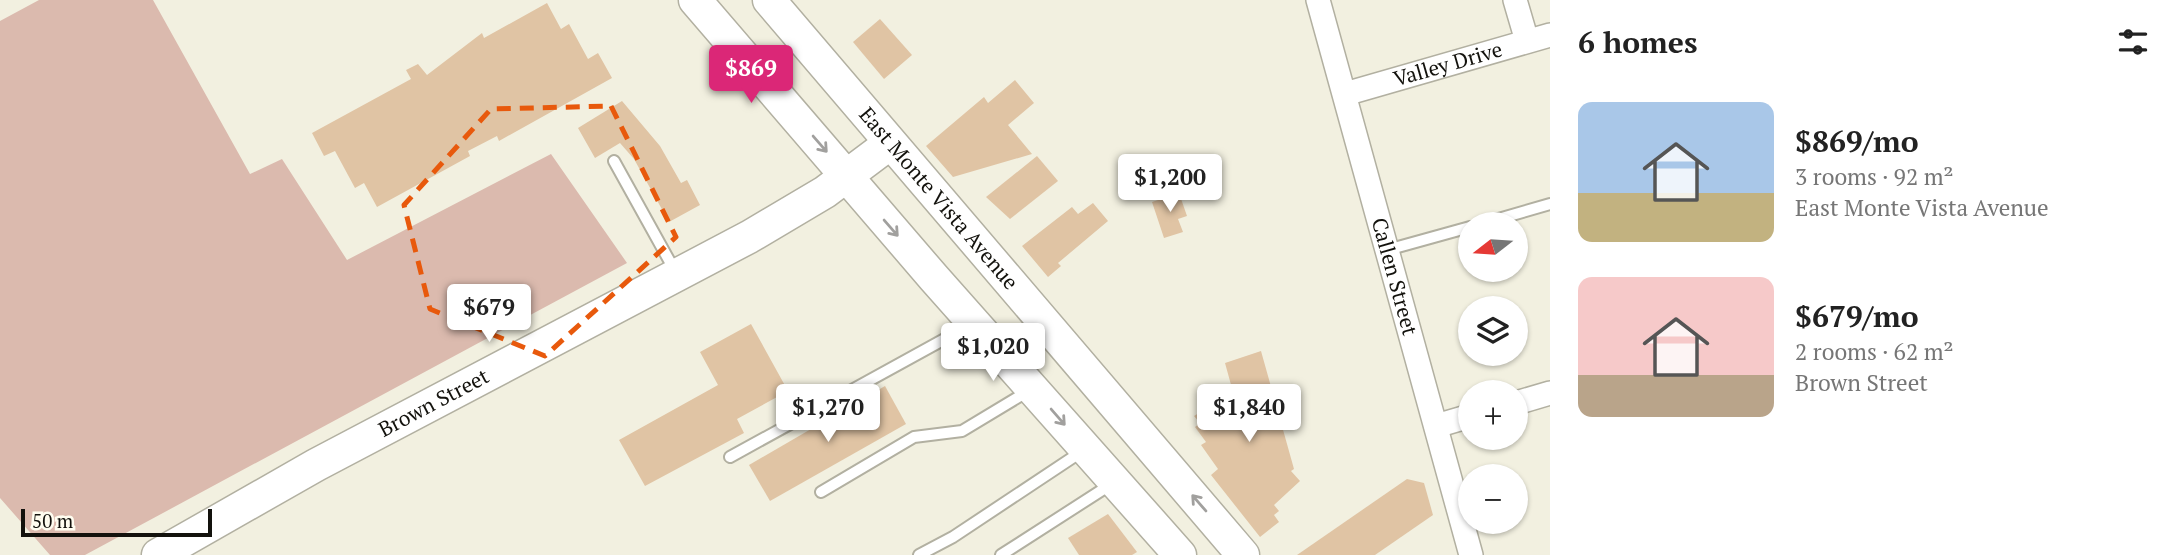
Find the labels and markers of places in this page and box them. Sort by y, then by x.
pin: $869 [710,46,792,105]
pin: $1,200 [1113,154,1227,214]
pin: $679 [448,284,530,344]
pin: $1,020 [936,324,1050,383]
pin: $1,270 [771,384,885,444]
pin: $1,840 [1192,384,1306,444]

